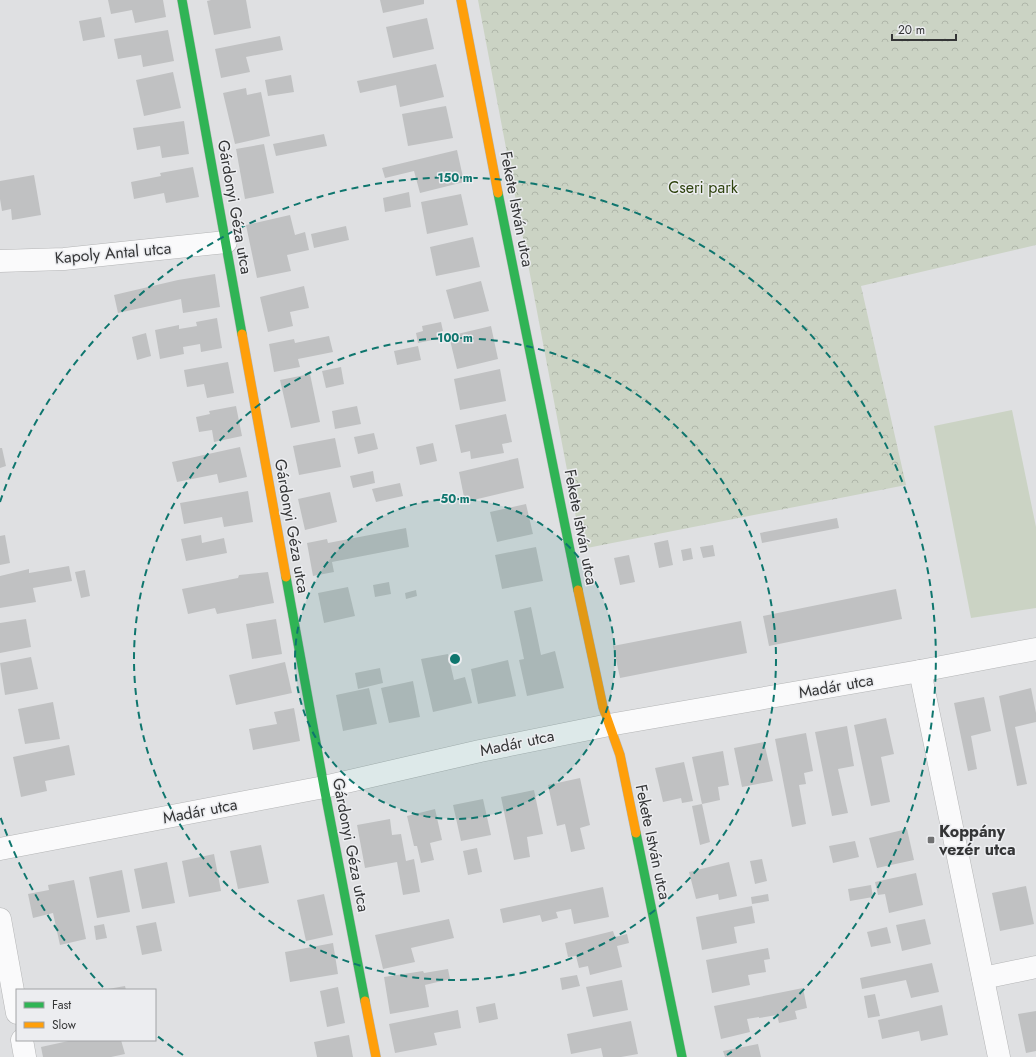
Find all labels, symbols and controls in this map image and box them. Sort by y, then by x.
scale bar [892,16,956,42]
text: 20 m [898,21,925,39]
street label: Gárdonyi Géza utca [212,138,258,276]
street label: Fekete István utca [495,149,539,269]
text: 150 m [437,169,473,187]
park label: Cseri park [668,176,739,199]
street label: Kapoly Antal utca [54,236,172,270]
text: 100 m [437,329,473,347]
street label: Gárdonyi Géza utca [269,457,315,595]
street label: Fekete István utca [559,467,603,587]
text: 50 m [440,490,470,508]
centre of rings [448,652,462,666]
street label: Madár utca [797,668,875,704]
street label: Madár utca [478,724,556,762]
street label: Gárdonyi Géza utca [327,776,375,914]
street label: Fekete István utca [630,782,676,902]
street label: Madár utca [161,793,239,829]
place label: Koppány vezér utca [938,820,1016,861]
marker: Koppány vezér utca [926,835,936,845]
legend [16,989,156,1041]
text: Fast [52,996,71,1014]
text: Slow [52,1016,77,1034]

